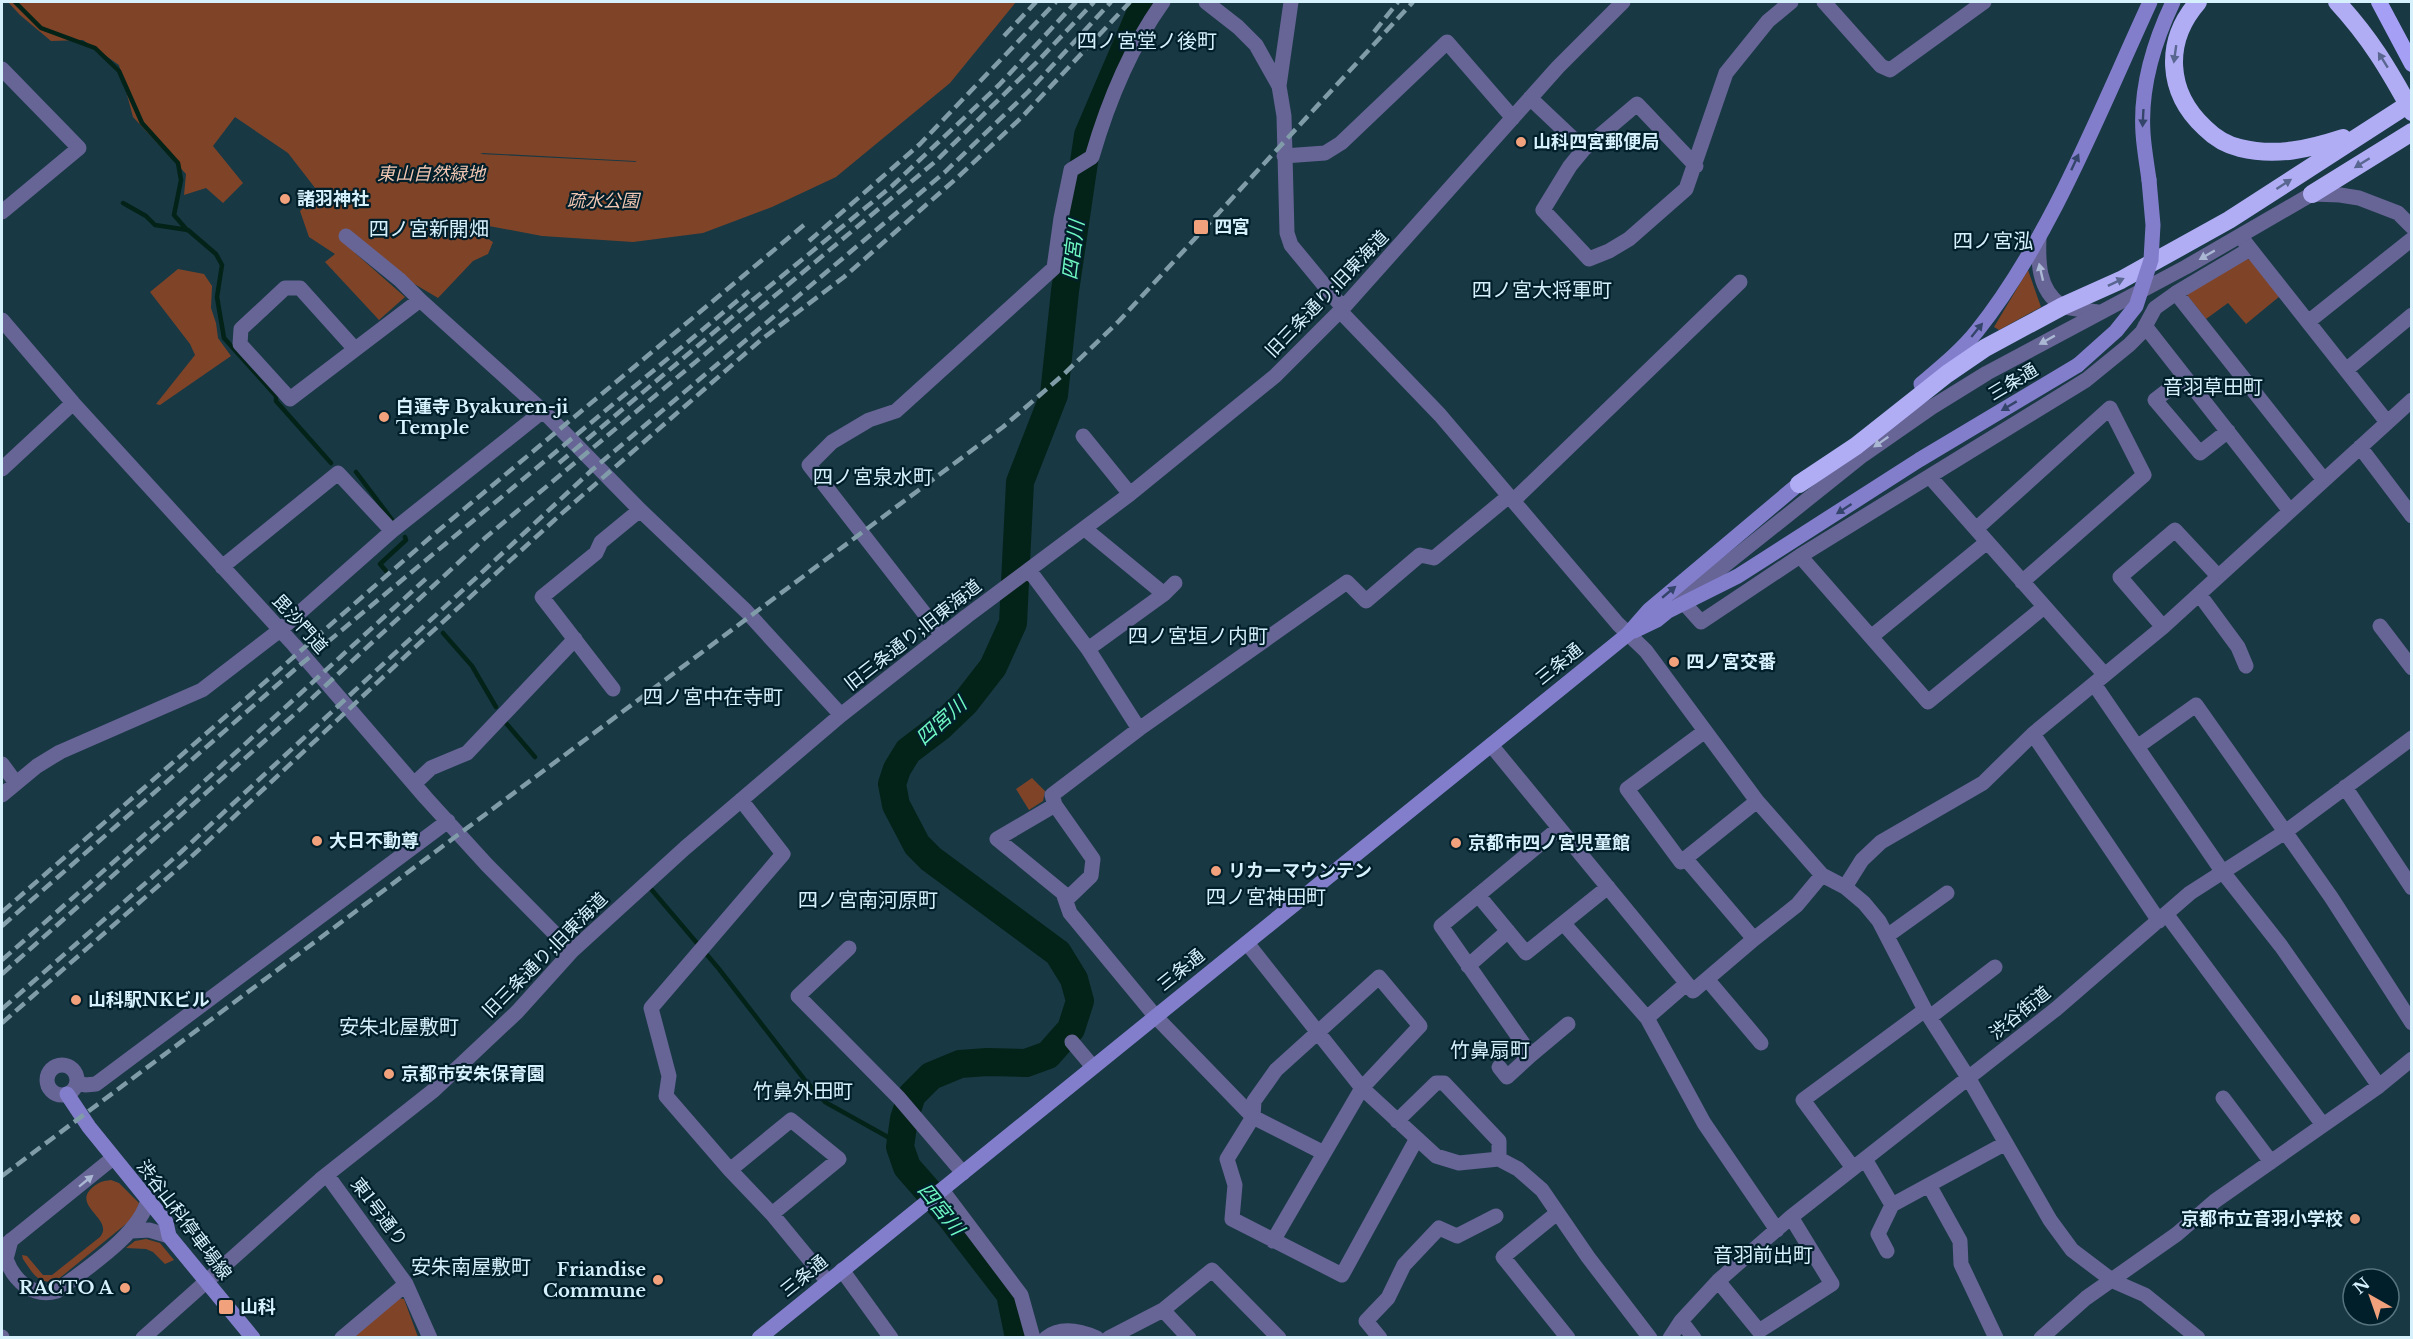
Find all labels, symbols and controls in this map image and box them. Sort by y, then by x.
district label: 四ノ宮堂ノ後町 [1077,29,1217,53]
one-way arrow [2170,44,2180,63]
one-way arrow [2378,52,2389,69]
one-way arrow [2139,108,2148,127]
place label: 山科四宮郵便局 [1533,131,1659,153]
marker: 山科四宮郵便局 [1514,135,1528,149]
one-way arrow [2071,154,2080,171]
one-way arrow [2354,157,2370,168]
park label: 東山自然緑地 [377,163,487,185]
one-way arrow [2276,178,2293,189]
place label: 諸羽神社 [297,188,369,210]
park label: 疏水公園 [567,190,642,212]
marker: 諸羽神社 [278,192,292,206]
place label: 四宮 [1214,216,1250,238]
district label: 四ノ宮新開畑 [369,217,489,241]
water label: 四宮川 [1057,217,1089,281]
marker: 四宮 [1192,218,1210,236]
street label: 旧三条通り;旧東海道 [1261,226,1393,362]
district label: 四ノ宮泓 [1953,229,2033,253]
one-way arrow [2198,250,2215,260]
one-way arrow [2036,262,2045,281]
one-way arrow [2108,277,2125,286]
district label: 四ノ宮大将軍町 [1472,278,1612,302]
one-way arrow [1971,322,1984,338]
one-way arrow [2038,335,2055,345]
street label: 三条通 [1984,359,2042,405]
district label: 音羽草田町 [2163,375,2263,399]
place label: 白蓮寺 Byakuren-ji Temple [396,396,569,439]
one-way arrow [2001,401,2017,412]
marker: 白蓮寺 Byakuren-ji Temple [377,410,391,424]
one-way arrow [1873,436,1889,448]
district label: 四ノ宮泉水町 [813,465,933,489]
one-way arrow [1835,503,1852,514]
street label: 旧三条通り;旧東海道 [840,575,986,695]
one-way arrow [1661,586,1677,599]
street label: 毘沙門道 [268,590,332,658]
district label: 四ノ宮垣ノ内町 [1128,624,1268,648]
street label: 三条通 [1531,638,1587,690]
place label: 四ノ宮交番 [1686,651,1776,673]
marker: 四ノ宮交番 [1667,655,1681,669]
district label: 四ノ宮中在寺町 [643,685,783,709]
water label: 四宮川 [911,691,973,750]
place label: 大日不動尊 [329,830,419,852]
place label: 京都市四ノ宮児童館 [1468,832,1630,854]
marker: 大日不動尊 [310,834,324,848]
marker: 京都市四ノ宮児童館 [1449,836,1463,850]
place label: リカーマウンテン [1228,860,1372,882]
marker: リカーマウンテン [1209,864,1223,878]
district label: 四ノ宮神田町 [1206,885,1326,909]
street label: 旧三条通り;旧東海道 [478,888,612,1022]
district label: 四ノ宮南河原町 [798,888,938,912]
street label: 三条通 [1153,944,1209,996]
street label: 渋谷街道 [1985,982,2055,1044]
place label: 山科駅NKビル [88,989,210,1011]
marker: 山科駅NKビル [69,993,83,1007]
district label: 安朱北屋敷町 [339,1015,459,1039]
district label: 竹鼻扇町 [1450,1038,1530,1062]
place label: 京都市安朱保育園 [401,1063,545,1085]
marker: 京都市安朱保育園 [382,1067,396,1081]
district label: 竹鼻外田町 [753,1079,853,1103]
street label: 渋谷山科停車場線 [132,1156,236,1284]
street label: 東1号通り [346,1173,412,1251]
one-way arrow [78,1174,94,1187]
water label: 四宮川 [913,1178,970,1241]
place label: 京都市立音羽小学校 [2181,1208,2343,1230]
marker: 京都市立音羽小学校 [2348,1212,2362,1226]
district label: 音羽前出町 [1713,1243,1813,1267]
street label: 三条通 [776,1250,832,1302]
district label: 安朱南屋敷町 [411,1255,531,1279]
place label: Friandise Commune [543,1259,646,1302]
north arrow [2341,1267,2401,1327]
marker: Friandise Commune [651,1273,665,1287]
text: N [2349,1273,2374,1298]
place label: RACTO A [19,1277,114,1299]
marker: RACTO A [118,1281,132,1295]
place label: 山科 [240,1296,276,1318]
marker: 山科 [217,1298,235,1316]

